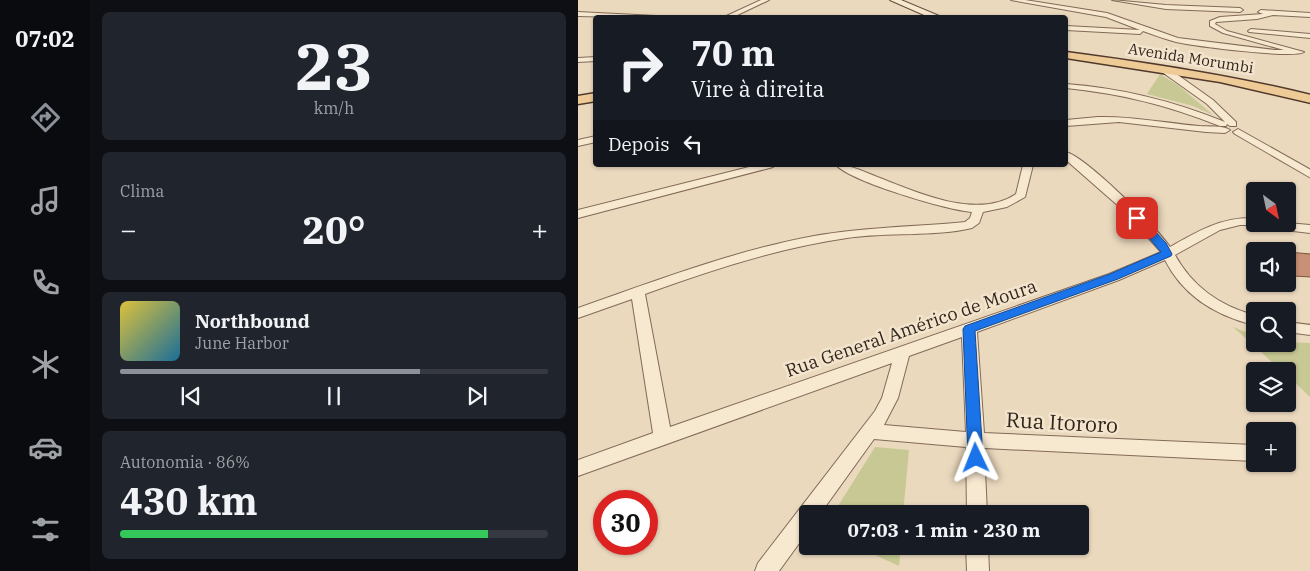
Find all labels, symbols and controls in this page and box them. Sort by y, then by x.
text: 23 [295,23,373,108]
text: 07:02 [15,24,75,53]
text: 70 m [691,30,775,76]
icon: right [608,35,673,100]
street label: Avenida Morumbi [1127,39,1255,77]
text: Vire à direita [691,74,824,103]
text: km/h [314,98,354,118]
icon: directions [28,100,63,135]
icon: left [679,130,707,158]
text: Depois [608,132,669,156]
text: Clima [120,181,164,201]
north arrow [1246,182,1296,232]
map controls [1246,182,1296,472]
icon: music [28,183,63,218]
pin [1116,197,1158,239]
icon: arrive [1123,204,1151,232]
text: 20° [302,205,366,254]
text: − [120,211,137,248]
text: + [531,211,548,248]
button: sound [1246,242,1296,292]
icon: phone [28,265,63,300]
street label: Rua General Américo de Moura [782,274,1040,382]
button: search [1246,302,1296,352]
text: Northbound [195,309,310,333]
text: June Harbor [195,333,289,353]
icon: climate [28,347,63,382]
button: layers [1246,362,1296,412]
icon: previous [177,382,205,410]
icon: pause [320,382,348,410]
icon: next [463,382,491,410]
street label: Rua Itororo [1005,405,1119,439]
button: + [1246,422,1296,472]
icon: car [28,430,63,465]
position arrow [949,431,1001,483]
text: Autonomia · 86% [120,452,250,472]
text: 430 km [120,476,258,525]
speed limit sign: 30 [593,490,658,555]
icon: filters [28,512,63,547]
text: 07:03 · 1 min · 230 m [848,518,1040,542]

